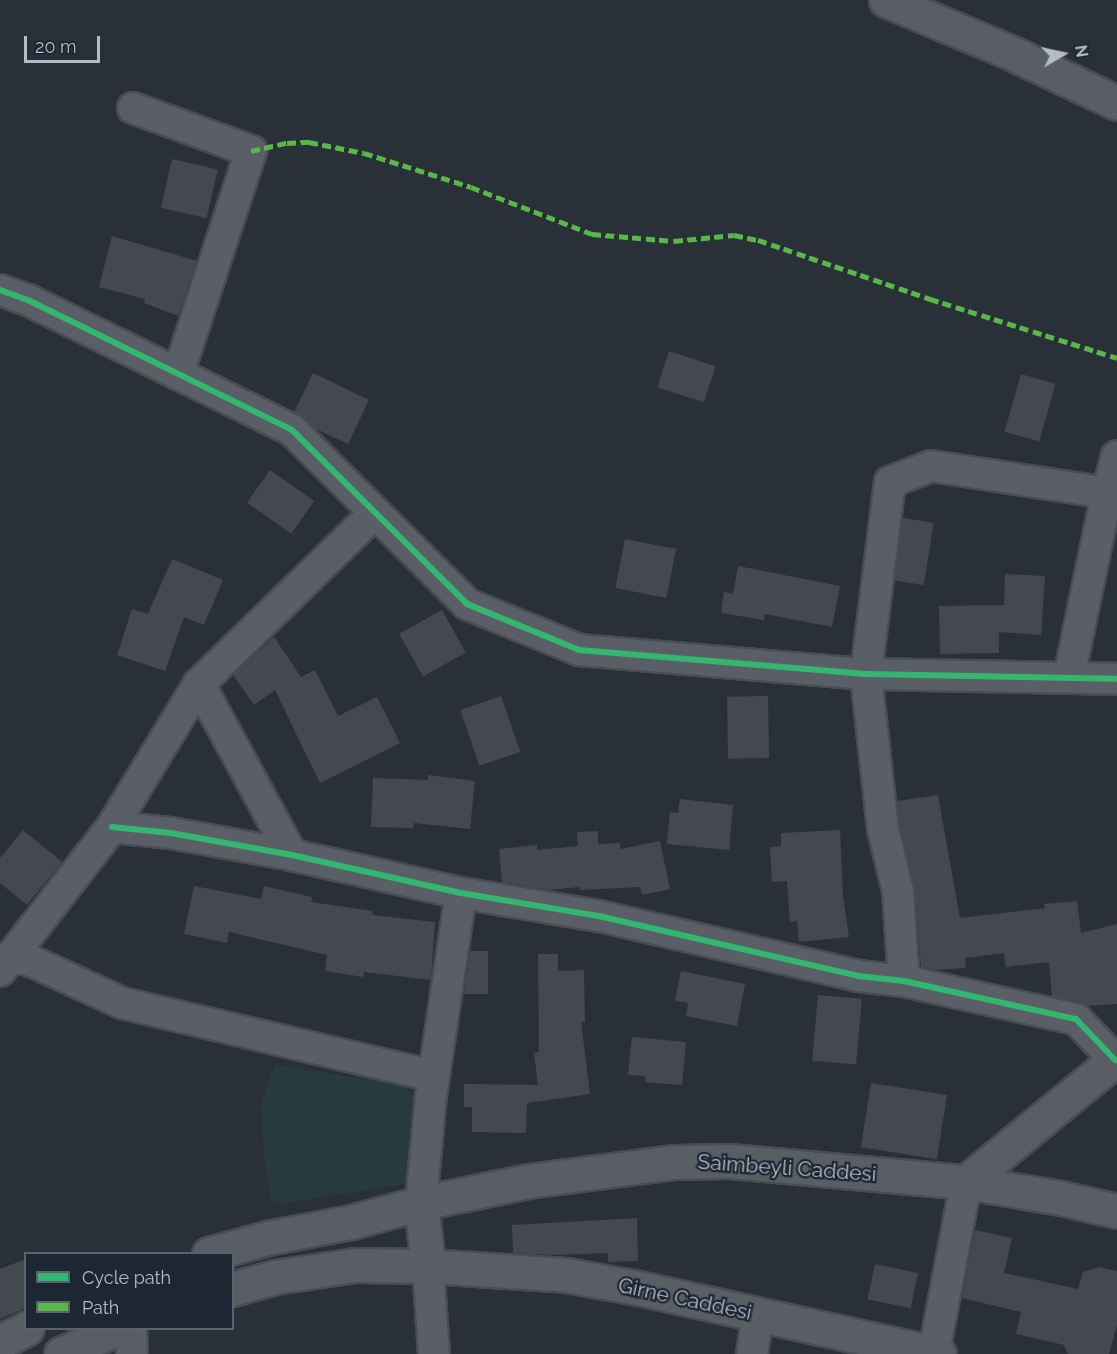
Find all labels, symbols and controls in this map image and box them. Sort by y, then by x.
scale bar [27,24,104,62]
north arrow [1033,24,1093,84]
text: 20 m [35,36,77,57]
text: N [1071,44,1092,59]
street label: Saimbeyli Caddesi [697,1149,877,1187]
legend [24,1252,234,1330]
text: Cycle path [82,1267,171,1288]
street label: Girne Caddesi [616,1273,754,1325]
text: Path [82,1297,119,1318]

